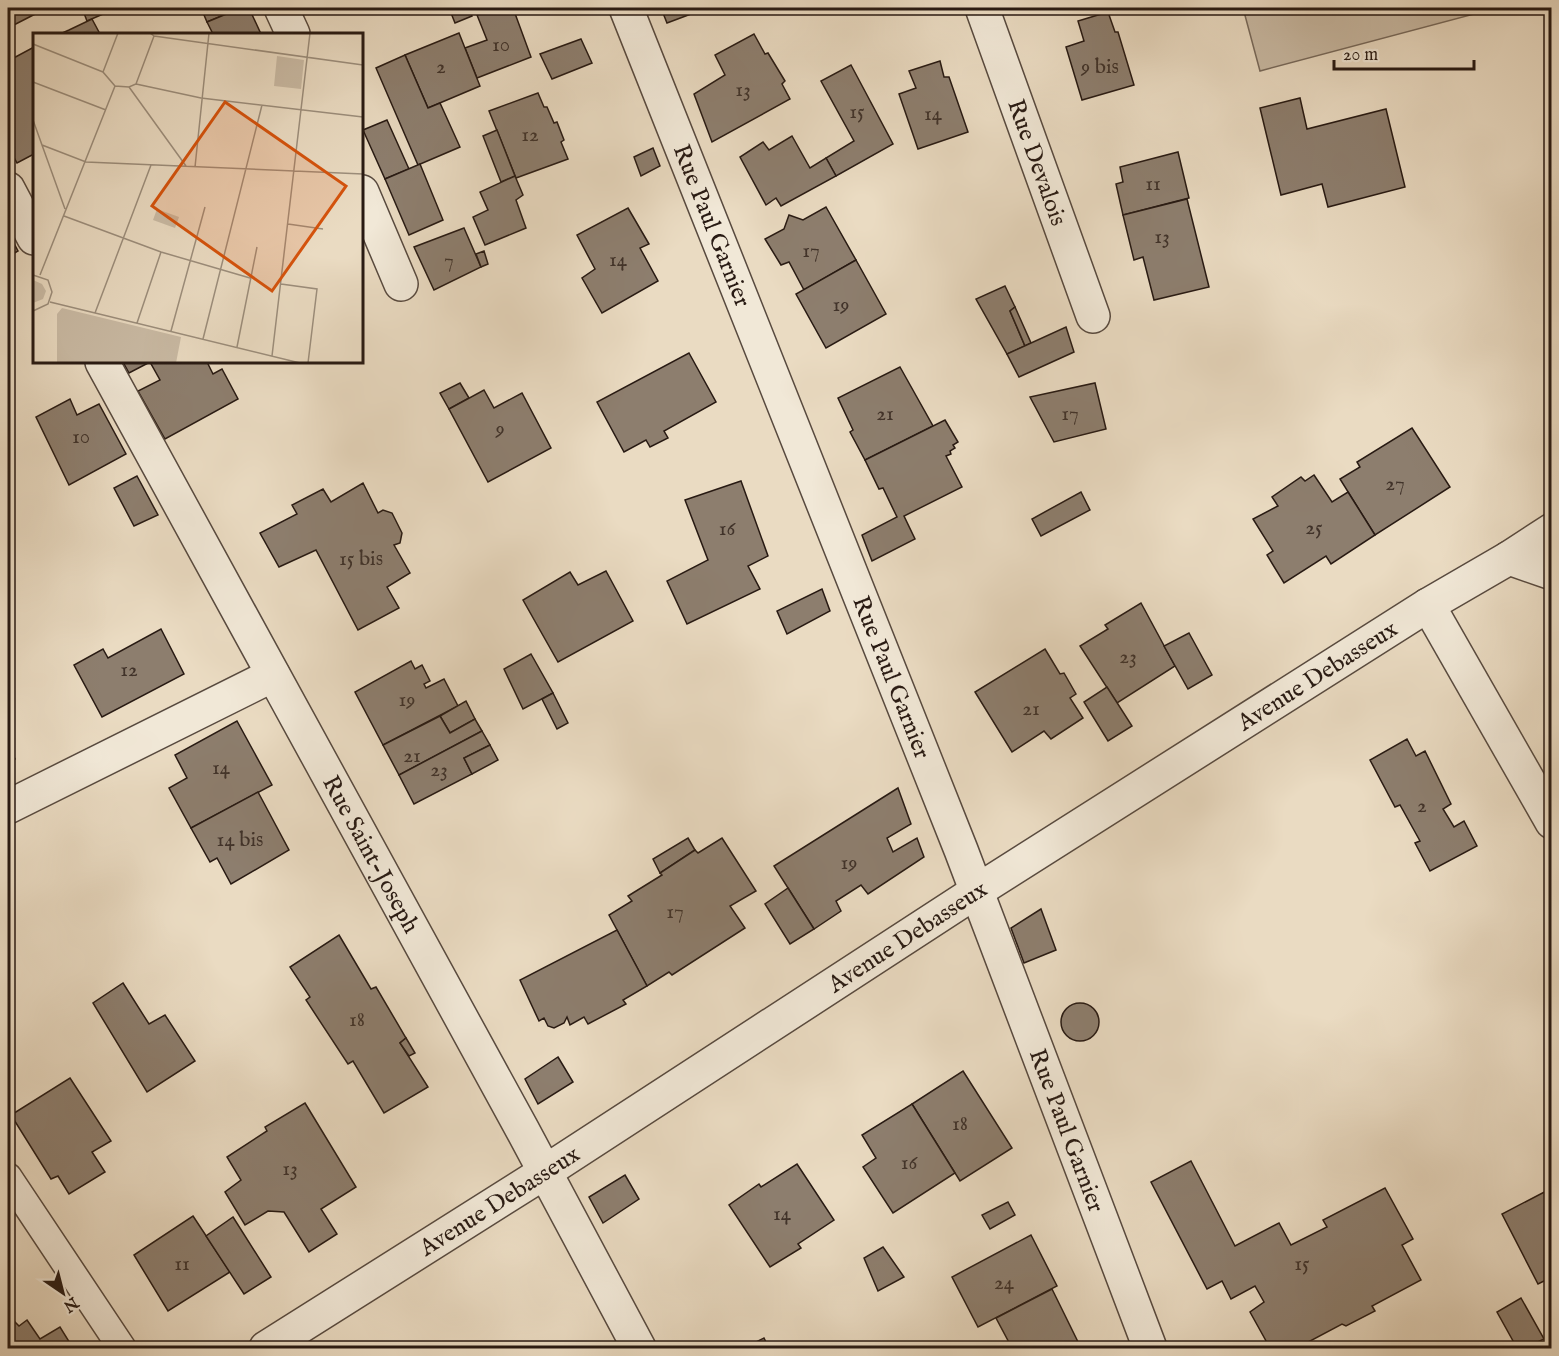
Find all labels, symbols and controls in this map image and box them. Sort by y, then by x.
house number: 10 [492,32,510,59]
inset map [33,33,363,363]
scale bar [1334,33,1474,71]
text: 20 m [1343,44,1378,67]
house number: 2 [436,54,446,81]
house number: 9 bis [1080,54,1119,81]
house number: 13 [735,77,751,104]
street label: Rue Devalois [999,95,1073,230]
house number: 15 [849,99,865,126]
house number: 14 [924,101,943,128]
house number: 12 [521,122,539,149]
street label: Rue Paul Garnier [665,140,757,312]
house number: 11 [1145,171,1161,198]
house number: 13 [1154,224,1170,251]
house number: 17 [802,238,820,265]
house number: 14 [609,247,628,274]
house number: 7 [444,248,454,275]
house number: 19 [833,292,850,319]
house number: 21 [876,401,894,428]
house number: 17 [1061,401,1079,428]
house number: 9 [494,416,505,443]
house number: 10 [72,424,90,451]
house number: 27 [1385,471,1405,498]
house number: 25 [1305,515,1323,542]
house number: 16 [719,516,736,543]
house number: 15 bis [339,546,383,573]
street label: Rue Paul Garnier [844,592,937,764]
street label: Avenue Debasseux [1231,614,1404,739]
house number: 23 [1119,644,1137,671]
house number: 12 [120,657,138,684]
house number: 19 [399,687,416,714]
house number: 21 [1022,696,1040,723]
house number: 21 [403,743,421,770]
house number: 14 [212,755,231,782]
house number: 23 [430,757,448,784]
street label: Rue Saint-Joseph [314,770,426,939]
house number: 2 [1417,793,1427,820]
house number: 14 bis [217,827,263,854]
house number: 19 [841,850,858,877]
street label: Avenue Debasseux [822,874,994,1001]
house number: 17 [666,899,684,926]
house number: 18 [349,1007,365,1034]
street label: Rue Paul Garnier [1021,1045,1111,1217]
house number: 18 [952,1111,968,1138]
street label: Avenue Debasseux [413,1139,587,1265]
house number: 16 [901,1150,918,1177]
house number: 13 [282,1156,298,1183]
house number: 14 [773,1201,792,1228]
house number: 11 [174,1251,190,1278]
house number: 15 [1294,1251,1310,1278]
north arrow [33,1263,93,1323]
house number: 24 [994,1270,1015,1297]
text: N [59,1291,83,1316]

